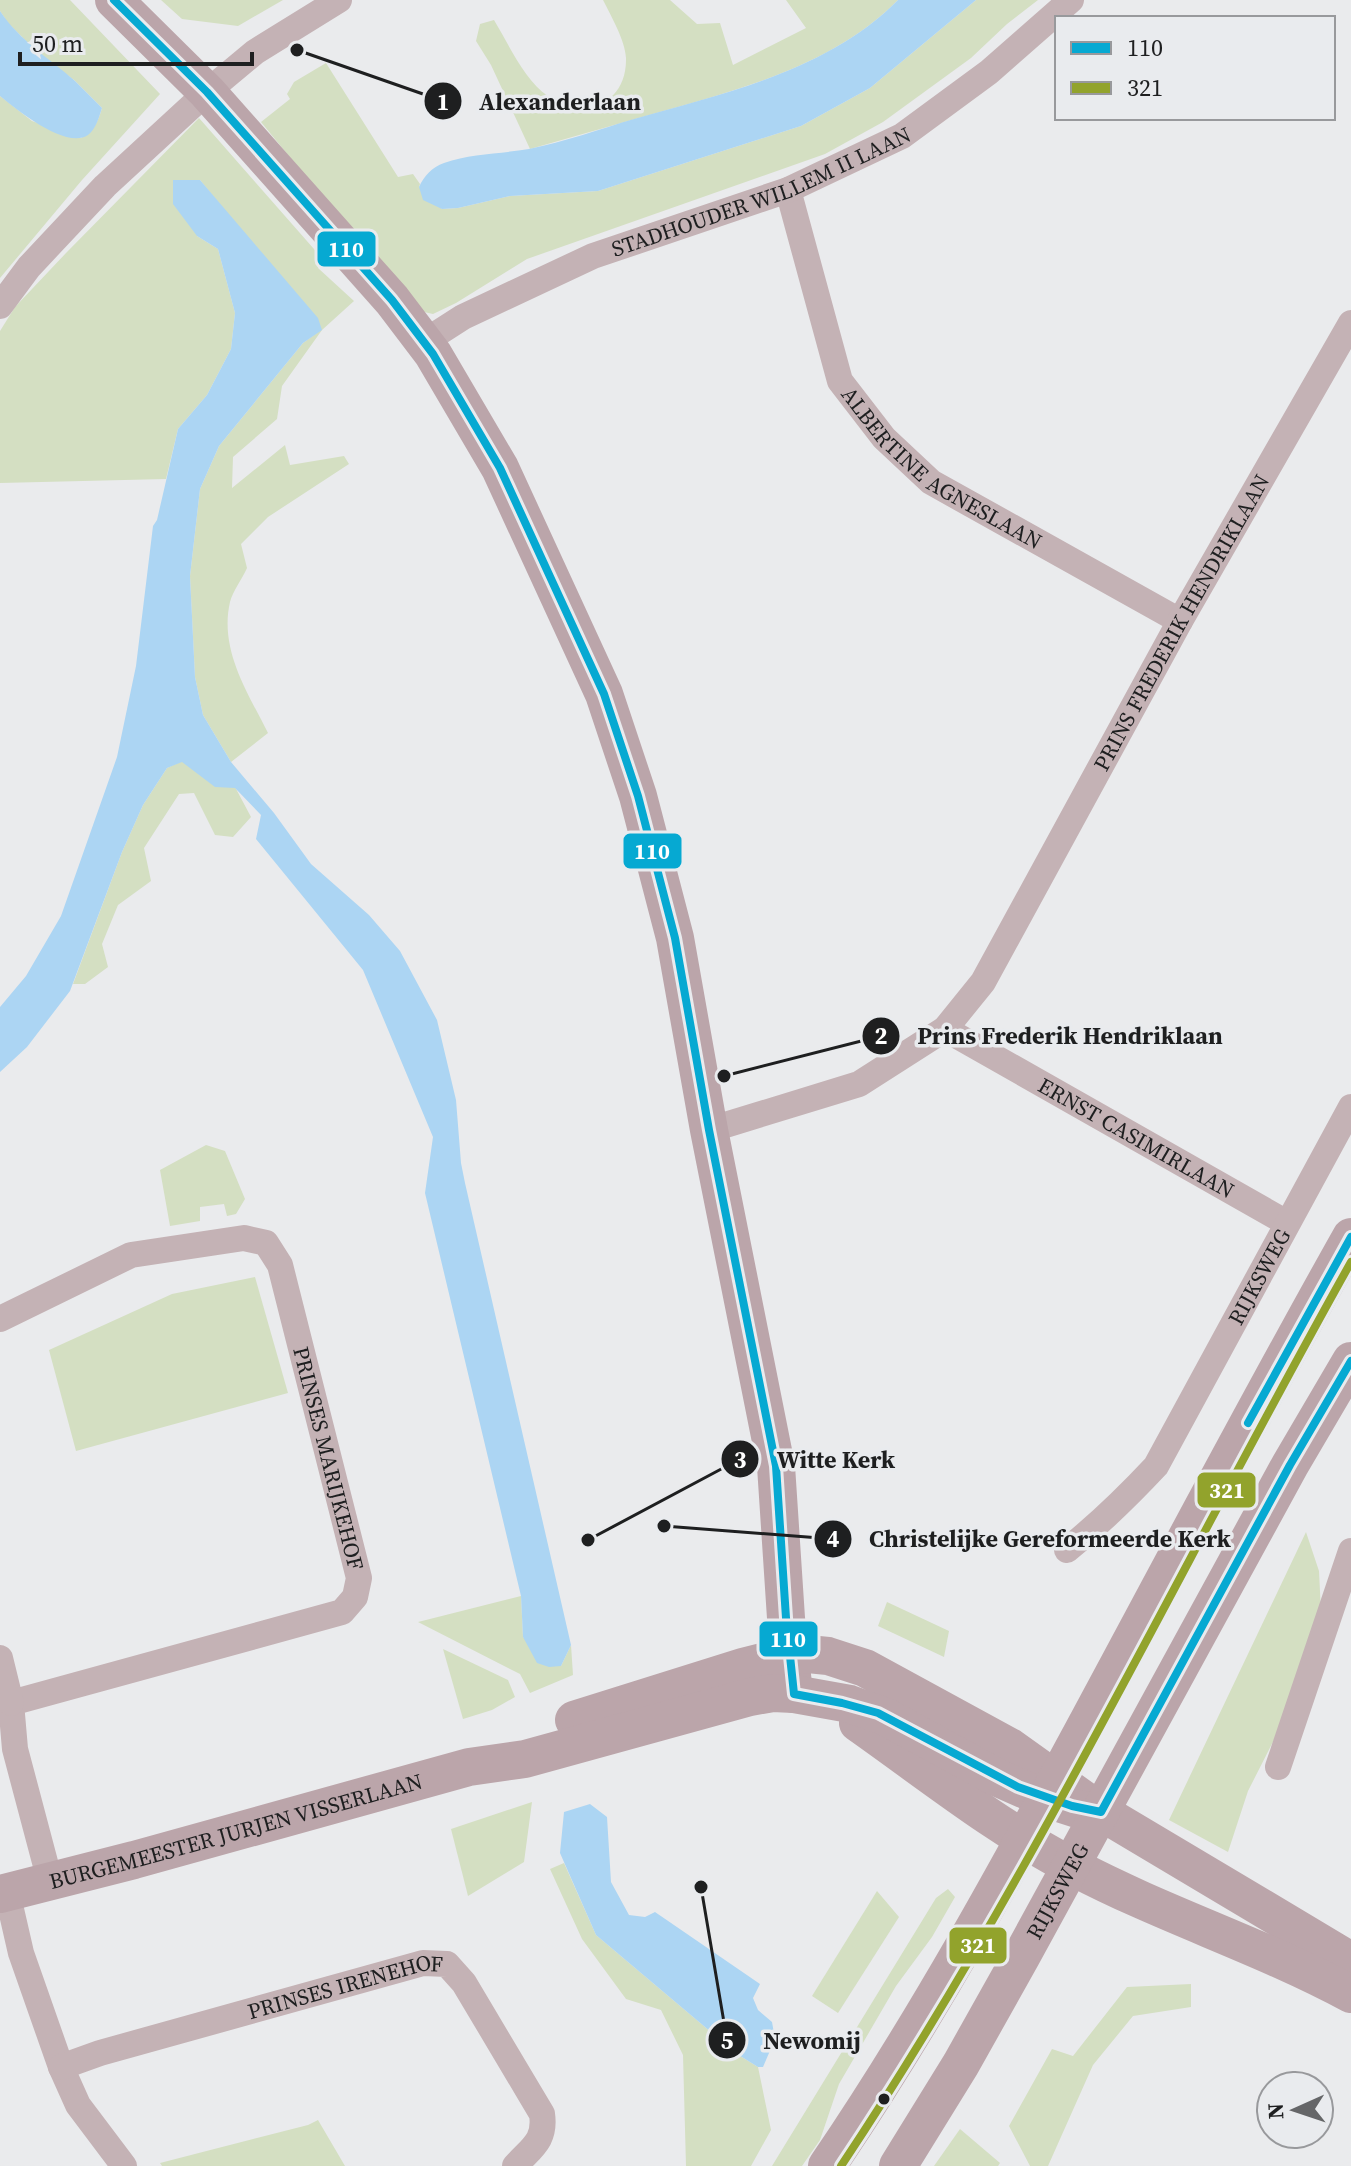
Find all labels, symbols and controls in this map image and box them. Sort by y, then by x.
scale bar [20,16,252,66]
legend [1055,16,1335,120]
text: 50 m [32,27,83,60]
text: 110 [1127,31,1163,64]
text: 321 [1127,71,1163,104]
callout: Alexanderlaan [423,77,657,125]
text: 1 [436,85,450,118]
text: Alexanderlaan [479,85,641,118]
street label: STADHOUDER WILLEM II LAAN [607,119,916,264]
line badge: 110 [316,230,377,268]
text: 110 [328,234,364,264]
street label: ALBERTINE AGNESLAAN [835,380,1047,556]
street label: PRINS FREDERIK HENDRIKLAAN [1086,469,1276,776]
line badge: 110 [622,832,683,870]
text: 110 [634,836,670,866]
callout: Prins Frederik Hendriklaan [861,1012,1239,1060]
text: 2 [874,1019,888,1052]
text: Prins Frederik Hendriklaan [917,1019,1223,1052]
street label: ERNST CASIMIRLAAN [1033,1070,1240,1205]
street label: RIJKSWEG [1221,1223,1297,1330]
street label: PRINSES MARIJKEHOF [286,1343,371,1573]
callout: Witte Kerk [720,1435,911,1483]
text: 3 [733,1443,747,1476]
text: Witte Kerk [777,1443,896,1476]
line badge: 321 [1196,1471,1257,1509]
text: 321 [1209,1475,1245,1505]
callout: Christelijke Gereformeerde Kerk [813,1515,1247,1563]
text: 4 [826,1522,840,1555]
text: Christelijke Gereformeerde Kerk [869,1522,1232,1555]
line badge: 110 [758,1620,819,1658]
text: 110 [770,1624,806,1654]
street label: BURGEMEESTER JURJEN VISSERLAAN [46,1766,426,1896]
street label: RIJKSWEG [1019,1837,1096,1944]
line badge: 321 [948,1926,1008,1965]
text: 321 [960,1930,996,1960]
street label: PRINSES IRENEHOF [244,1947,444,2026]
callout: Newomij [707,2016,877,2064]
text: 5 [720,2024,734,2057]
text: Newomij [763,2024,861,2057]
north arrow [1255,2070,1335,2150]
unlabelled marker [876,2091,892,2107]
text: N [1260,2102,1290,2120]

